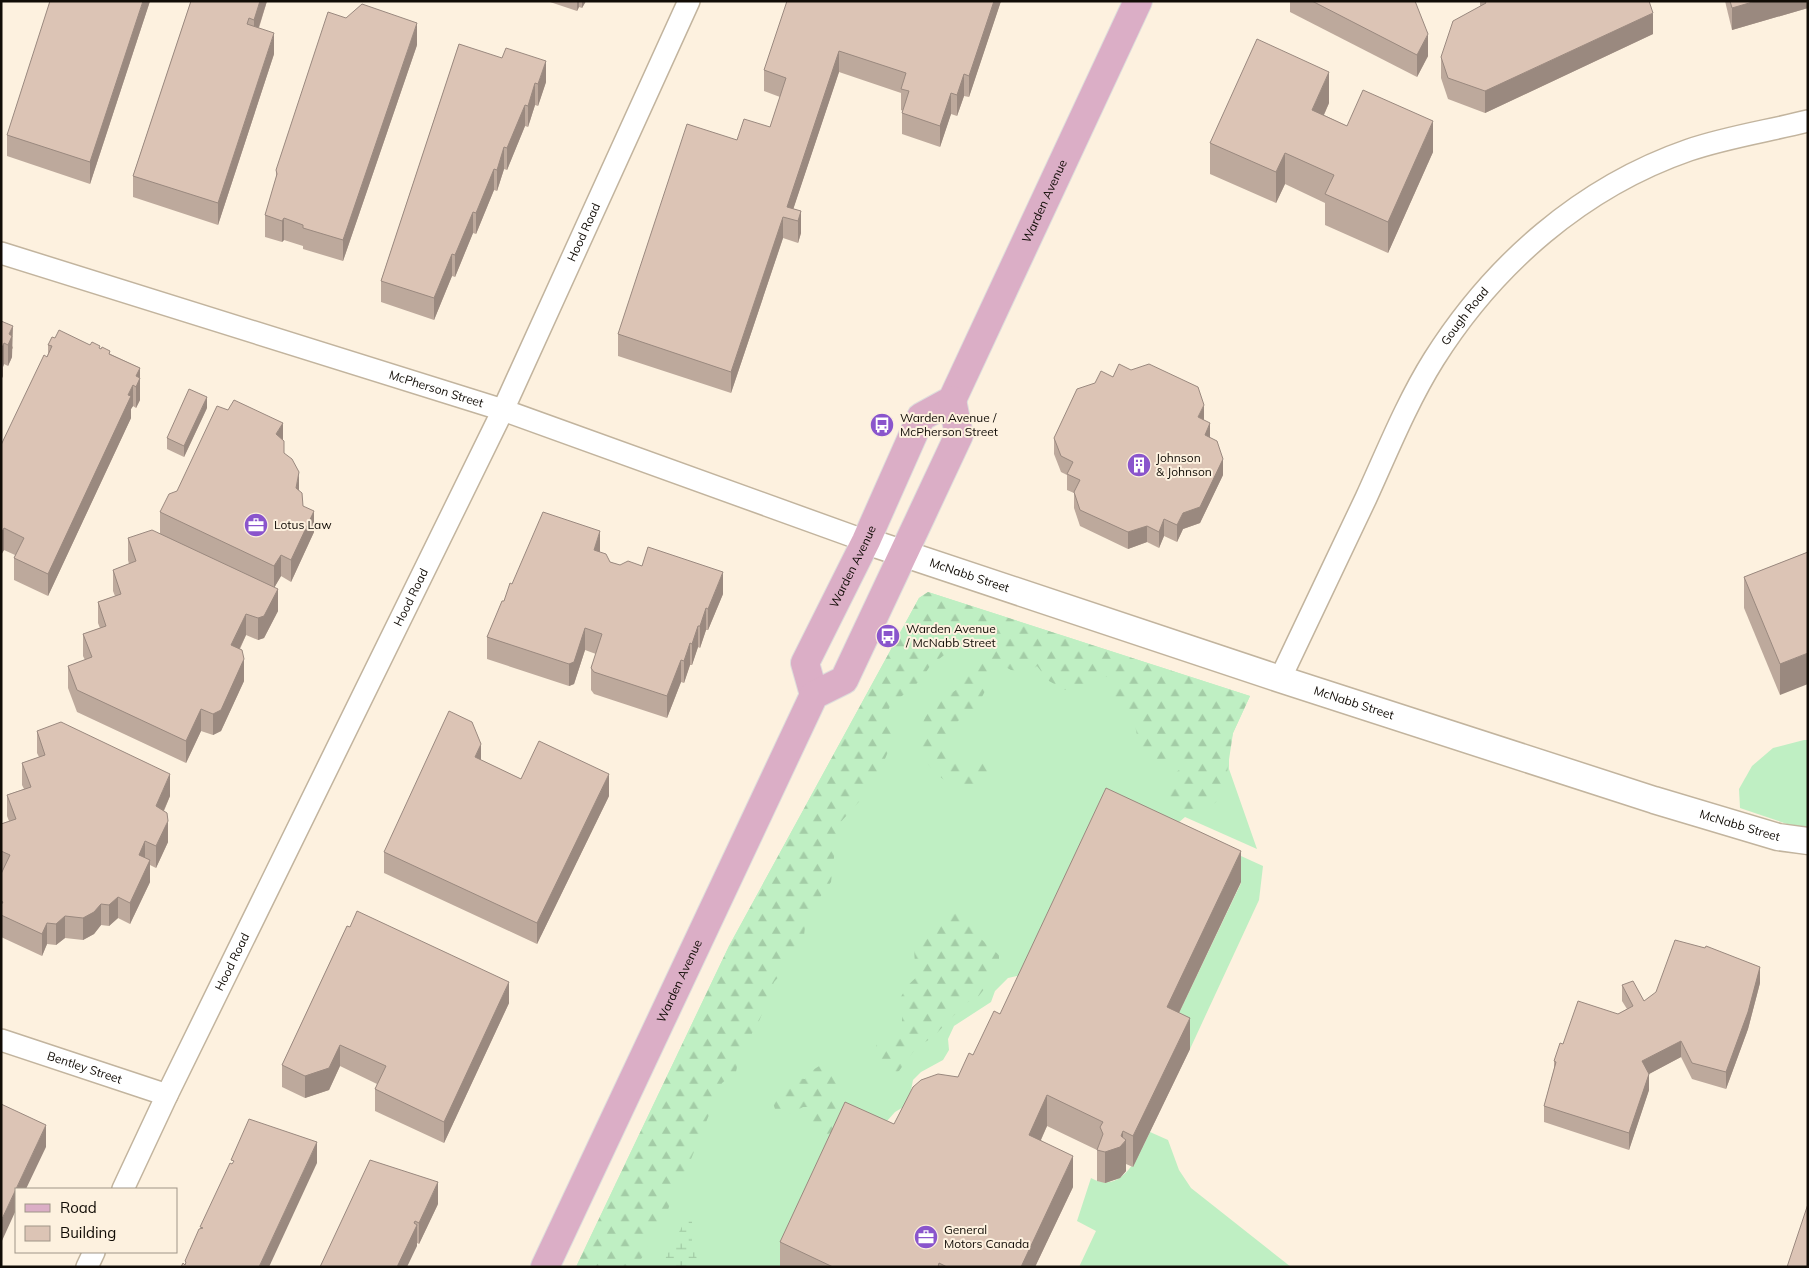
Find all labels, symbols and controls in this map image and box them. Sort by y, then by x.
street label: Warden Avenue [1018,157,1070,245]
street label: Hood Road [564,200,603,264]
street label: Gough Road [1437,284,1492,348]
street label: McPherson Street [387,367,485,410]
place label: Warden Avenue / McPherson Street [900,410,998,439]
bus stop icon: Warden Avenue / McPherson Street [869,412,895,438]
place label: Johnson & Johnson [1156,450,1212,479]
building icon: Johnson & Johnson [1126,452,1152,478]
office icon: Lotus Law [243,512,269,538]
place label: Lotus Law [274,517,332,532]
street label: Warden Avenue [826,523,879,610]
street label: McNabb Street [928,555,1011,595]
street label: Hood Road [390,566,431,629]
place label: Warden Avenue / McNabb Street [905,621,996,650]
bus stop icon: Warden Avenue / McNabb Street [875,623,901,649]
street label: McNabb Street [1312,682,1396,722]
street label: McNabb Street [1698,806,1782,844]
street label: Hood Road [211,930,252,993]
street label: Warden Avenue [653,937,705,1025]
street label: Bentley Street [45,1048,124,1087]
legend [15,1188,178,1253]
text: Road [60,1198,97,1217]
place label: General Motors Canada [944,1222,1029,1251]
text: Building [60,1223,116,1242]
office icon: General Motors Canada [913,1224,939,1250]

